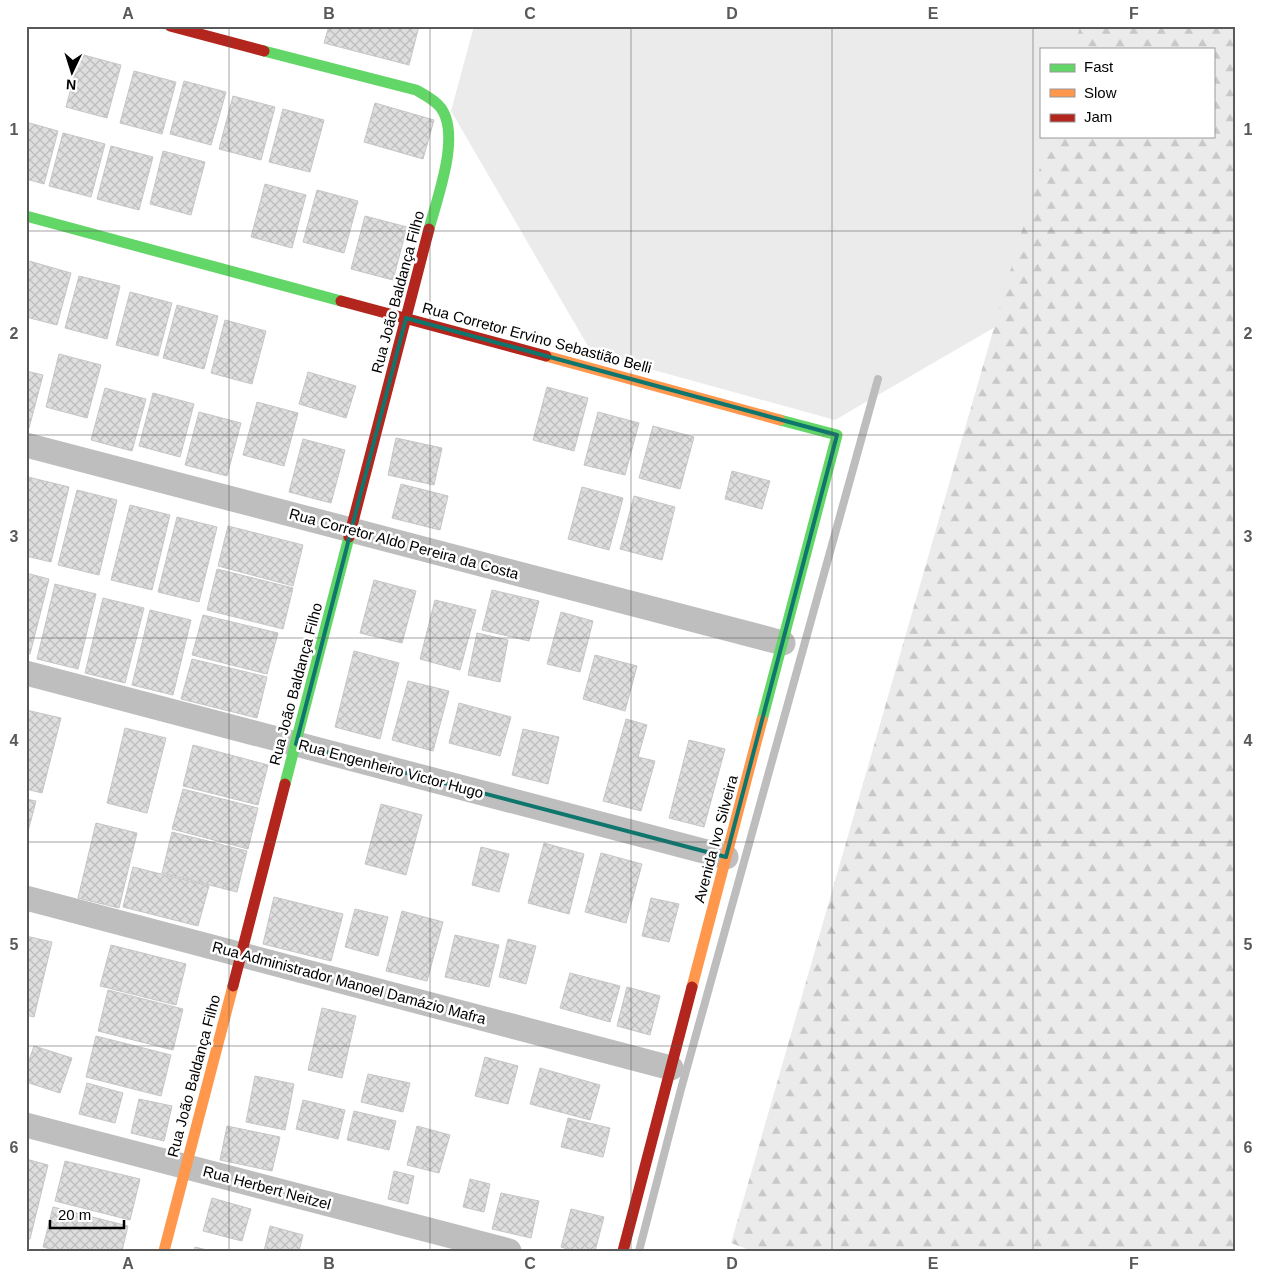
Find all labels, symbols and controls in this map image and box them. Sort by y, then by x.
text: A [122,5,134,22]
text: B [323,5,335,22]
text: C [524,5,536,22]
text: D [726,5,738,22]
text: E [928,5,939,22]
text: F [1129,5,1139,22]
north arrow [48,48,98,98]
legend [1040,48,1214,138]
text: Fast [1084,58,1114,75]
text: N [65,77,77,93]
text: Slow [1084,84,1117,101]
text: Jam [1084,108,1112,125]
text: 1 [10,121,19,138]
text: 1 [1244,121,1253,138]
street label: Rua João Baldança Filho [368,209,427,375]
street label: Rua Corretor Ervino Sebastião Belli [421,299,654,376]
text: 2 [10,325,19,342]
text: 2 [1244,325,1253,342]
street label: Rua Corretor Aldo Pereira da Costa [288,505,521,583]
text: 3 [10,528,19,545]
text: 3 [1244,528,1253,545]
street label: Rua João Baldança Filho [266,601,325,767]
text: 4 [10,732,19,749]
text: 4 [1244,732,1253,749]
street label: Rua Engenheiro Victor Hugo [297,736,485,801]
street label: Avenida Ivo Silveira [690,773,741,905]
text: 5 [10,936,19,953]
text: 5 [1244,936,1253,953]
street label: Rua Administrador Manoel Damázio Mafra [210,938,488,1027]
street label: Rua João Baldança Filho [164,993,223,1159]
text: 6 [10,1139,19,1156]
text: 6 [1244,1139,1253,1156]
street label: Rua Herbert Neitzel [201,1162,333,1213]
scale bar [50,1197,124,1229]
text: 20 m [58,1206,91,1223]
text: A [122,1255,134,1272]
text: B [323,1255,335,1272]
text: C [524,1255,536,1272]
text: D [726,1255,738,1272]
text: E [928,1255,939,1272]
text: F [1129,1255,1139,1272]

